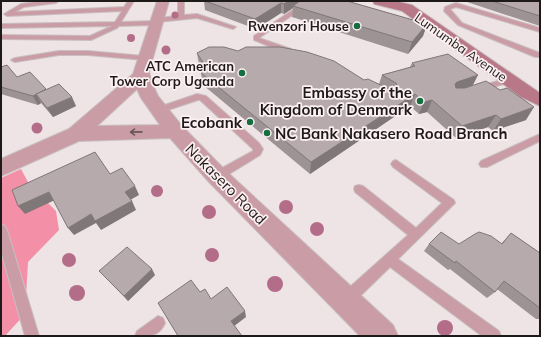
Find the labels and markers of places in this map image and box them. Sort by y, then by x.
place label: Rwenzori House [248,18,349,34]
marker: Rwenzori House [352,21,362,31]
place label: ATC American Tower Corp Uganda [110,58,234,89]
marker: ATC American Tower Corp Uganda [237,68,247,78]
place label: Embassy of the Kingdom of Denmark [260,83,413,119]
marker: Embassy of the Kingdom of Denmark [415,96,425,106]
place label: Ecobank [181,113,243,132]
marker: Ecobank [245,117,255,127]
place label: NC Bank Nakasero Road Branch [275,124,507,143]
marker: NC Bank Nakasero Road Branch [262,128,272,138]

